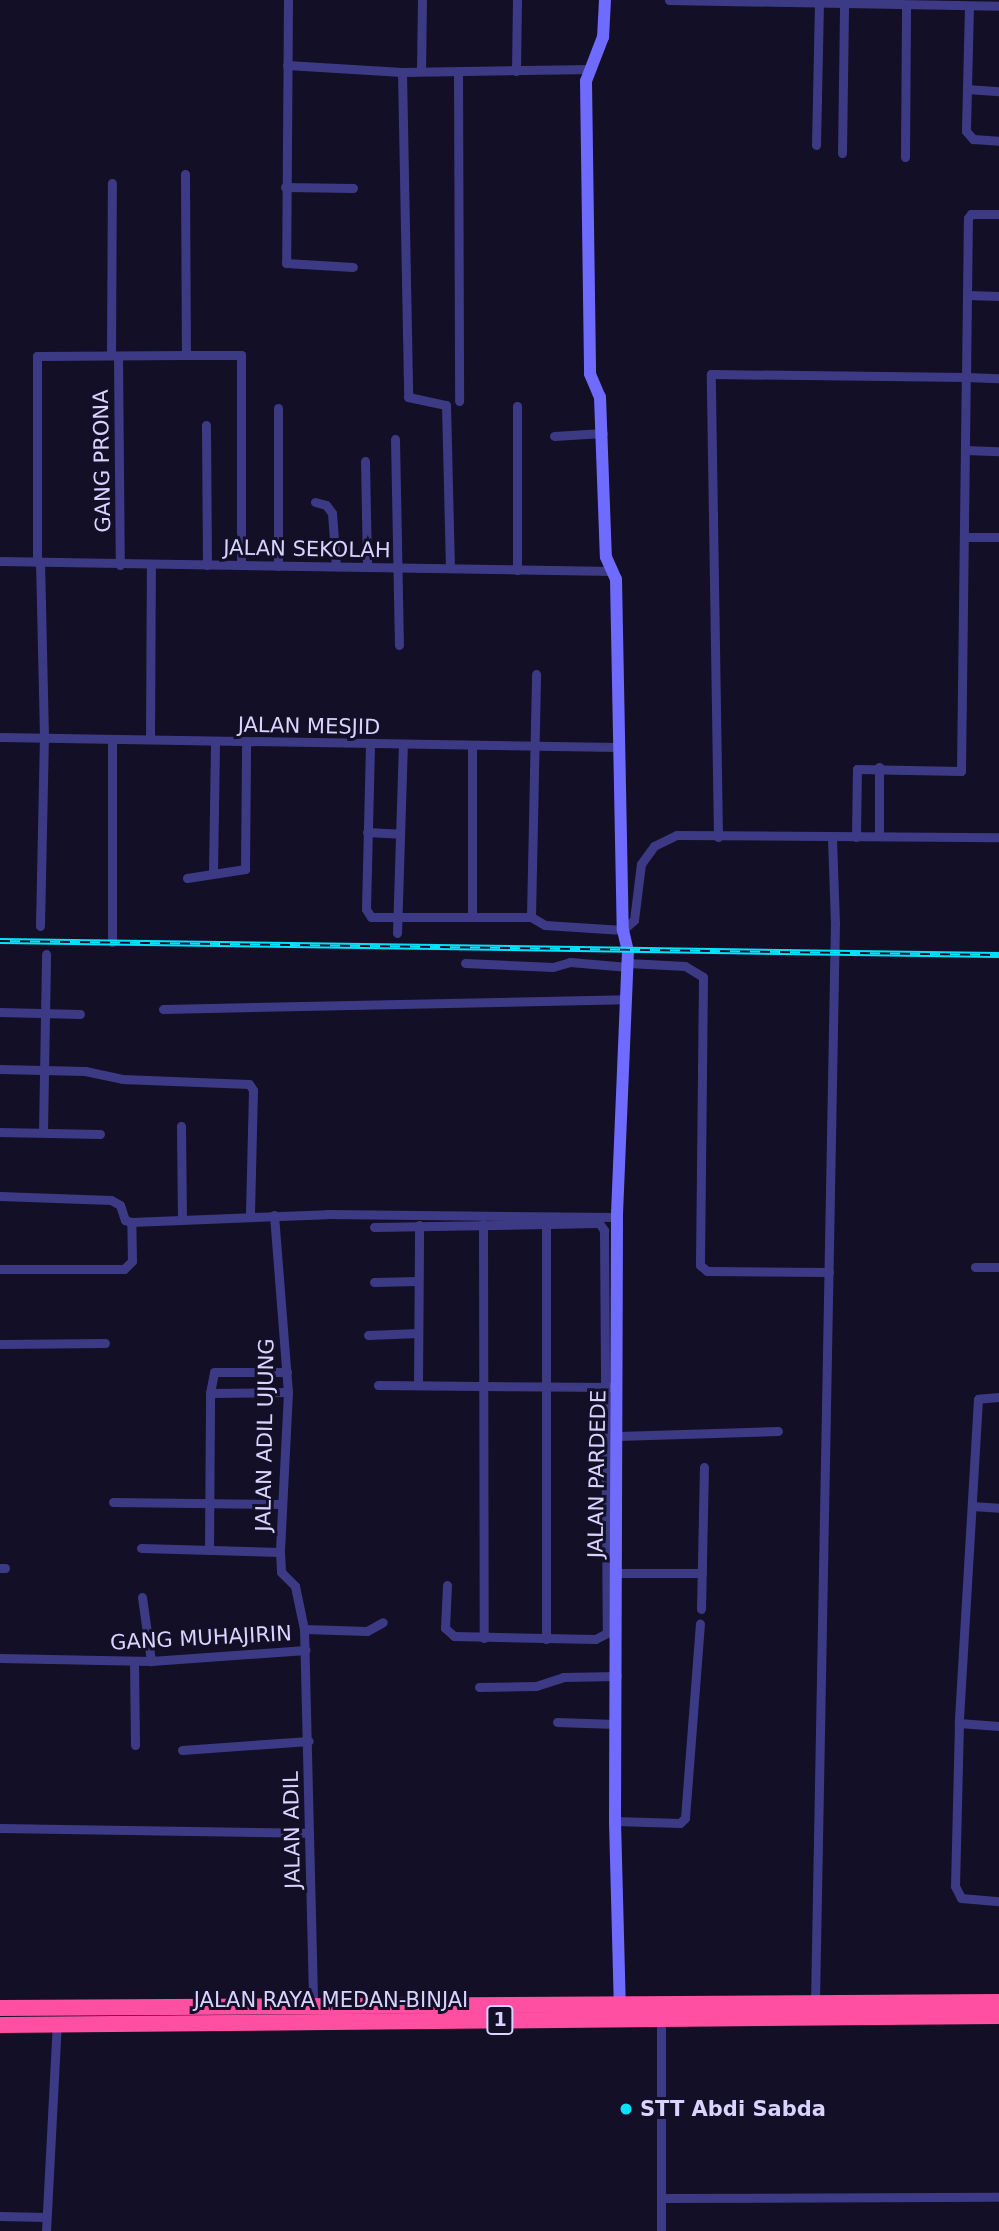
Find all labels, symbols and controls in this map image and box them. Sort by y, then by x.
street label: GANG PRONA [88,389,116,533]
street label: JALAN SEKOLAH [223,535,391,563]
street label: JALAN MESJID [238,712,380,740]
street label: JALAN ADIL UJUNG [251,1338,279,1532]
street label: JALAN PARDEDE [583,1390,611,1558]
street label: GANG MUHAJIRIN [110,1621,292,1655]
street label: JALAN ADIL [278,1771,306,1889]
street label: JALAN RAYA MEDAN-BINJAI [194,1987,468,2013]
road number: 1 [486,2004,514,2036]
place label: STT Abdi Sabda [640,2096,826,2122]
marker: STT Abdi Sabda [618,2101,634,2117]

